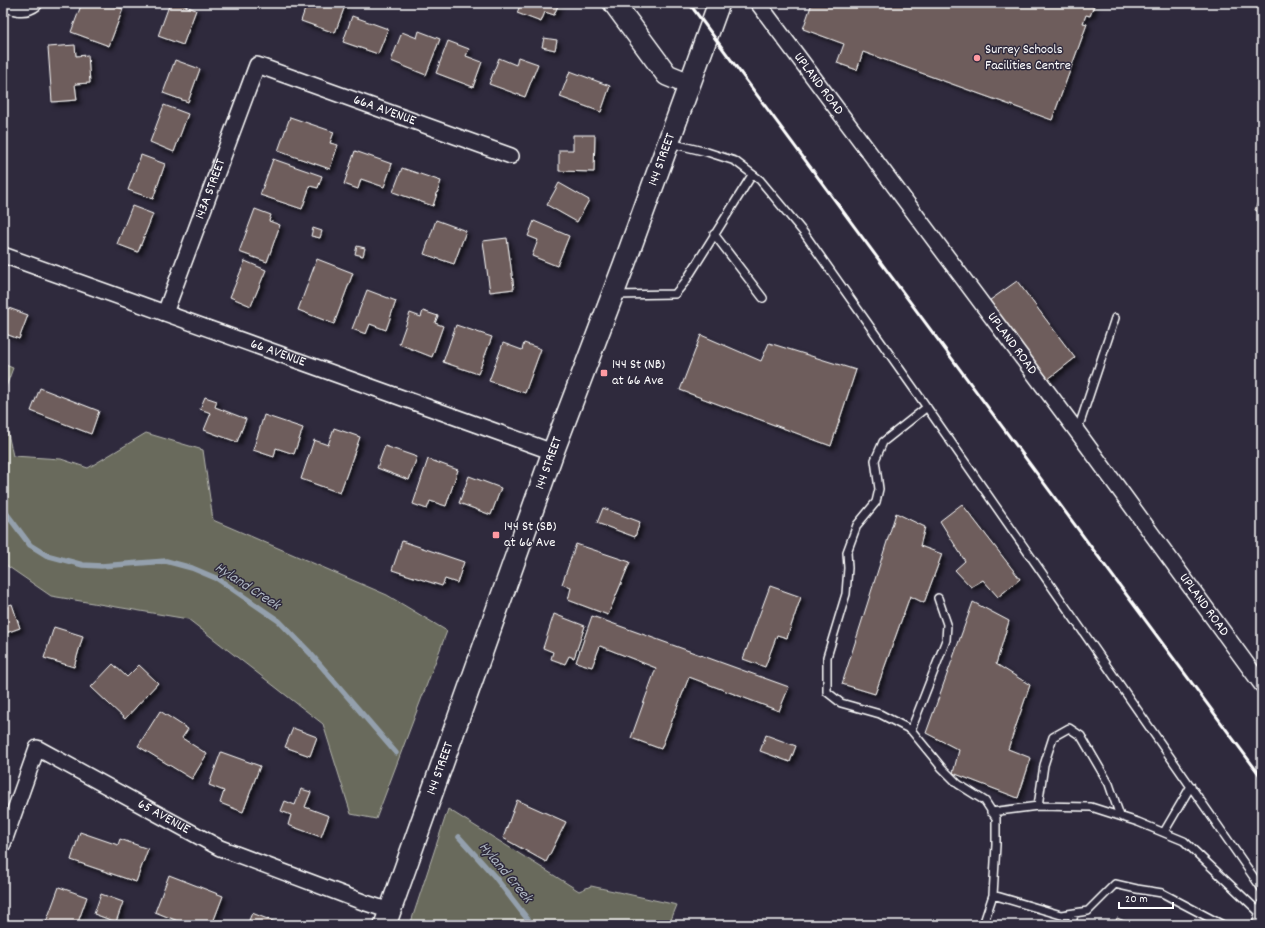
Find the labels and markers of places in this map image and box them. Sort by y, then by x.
place label: Surrey Schools Facilities Centre [985,40,1071,76]
marker: Surrey Schools Facilities Centre [972,53,982,63]
place label: 144 St (NB) at 66 Ave [612,355,665,391]
marker: 144 St (NB) at 66 Ave [599,368,609,378]
place label: 144 St (SB) at 66 Ave [504,517,557,553]
marker: 144 St (SB) at 66 Ave [491,530,501,540]

